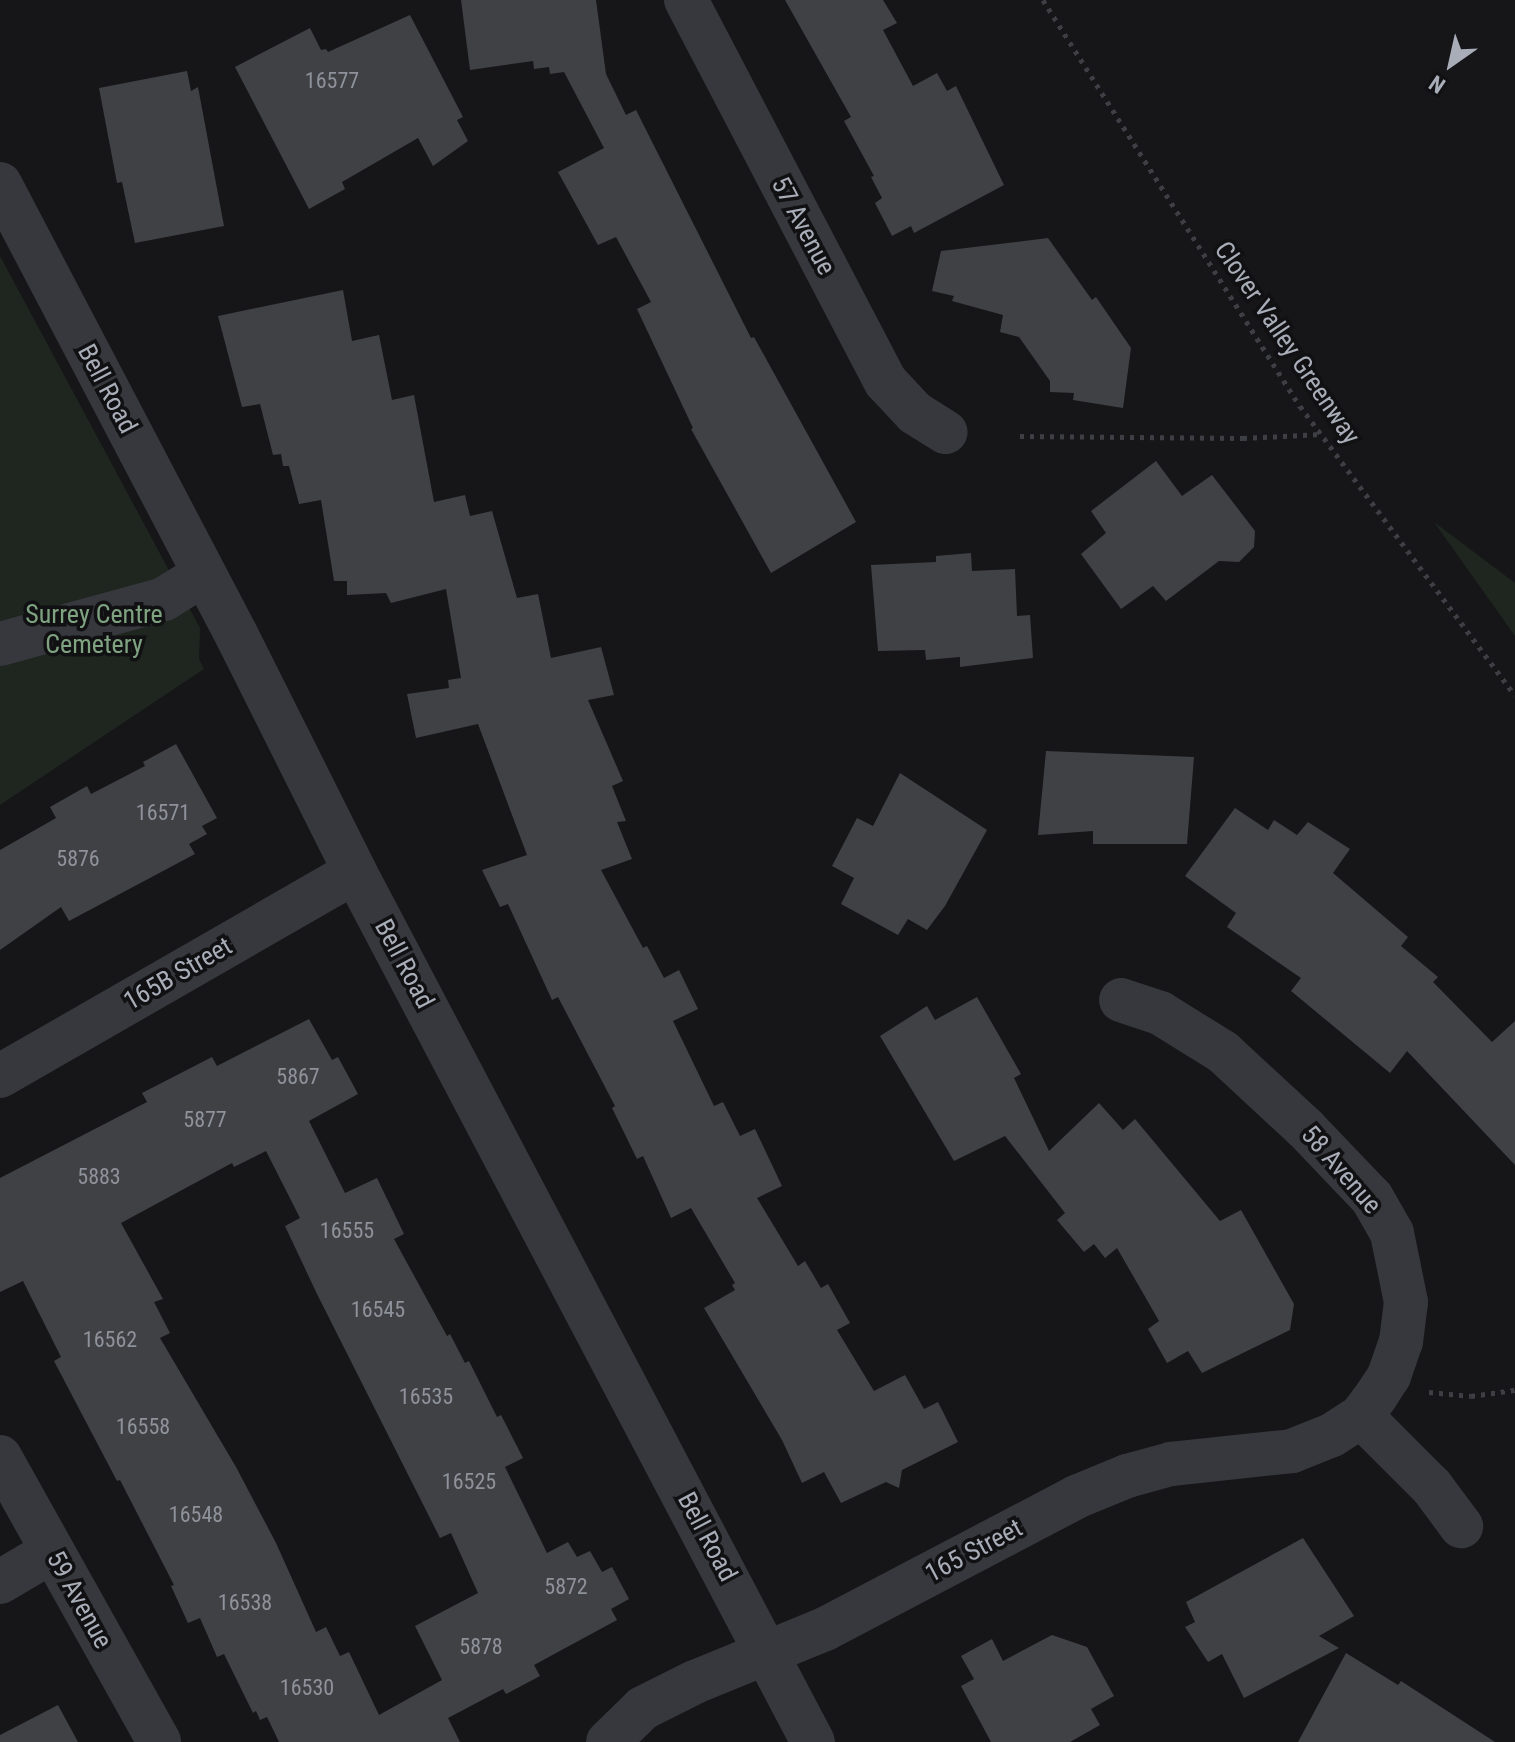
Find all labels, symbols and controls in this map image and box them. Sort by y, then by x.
north arrow [1411,24,1491,104]
house number: 16577 [305,68,359,94]
text: N [1425,70,1450,98]
street label: 57 Avenue [764,172,842,280]
street label: Clover Valley Greenway [1208,236,1366,450]
street label: Bell Road [71,339,143,439]
park label: Surrey Centre Cemetery [25,599,163,660]
house number: 16571 [136,800,190,826]
house number: 5876 [56,846,100,872]
street label: Bell Road [368,914,440,1014]
street label: 165B Street [118,931,238,1017]
house number: 5867 [276,1064,320,1090]
house number: 5877 [183,1107,227,1133]
street label: 58 Avenue [1294,1120,1388,1220]
house number: 5883 [77,1164,121,1190]
house number: 16555 [320,1218,374,1244]
house number: 16545 [351,1297,405,1323]
house number: 16562 [83,1327,137,1353]
house number: 16535 [399,1384,453,1410]
house number: 16558 [116,1414,170,1440]
house number: 16525 [442,1469,496,1495]
street label: Bell Road [671,1487,743,1587]
house number: 16548 [169,1502,223,1528]
street label: 165 Street [920,1512,1028,1590]
street label: 59 Avenue [40,1546,118,1654]
house number: 5872 [544,1574,588,1600]
house number: 16538 [218,1590,272,1616]
house number: 5878 [459,1634,503,1660]
house number: 16530 [280,1675,334,1701]

